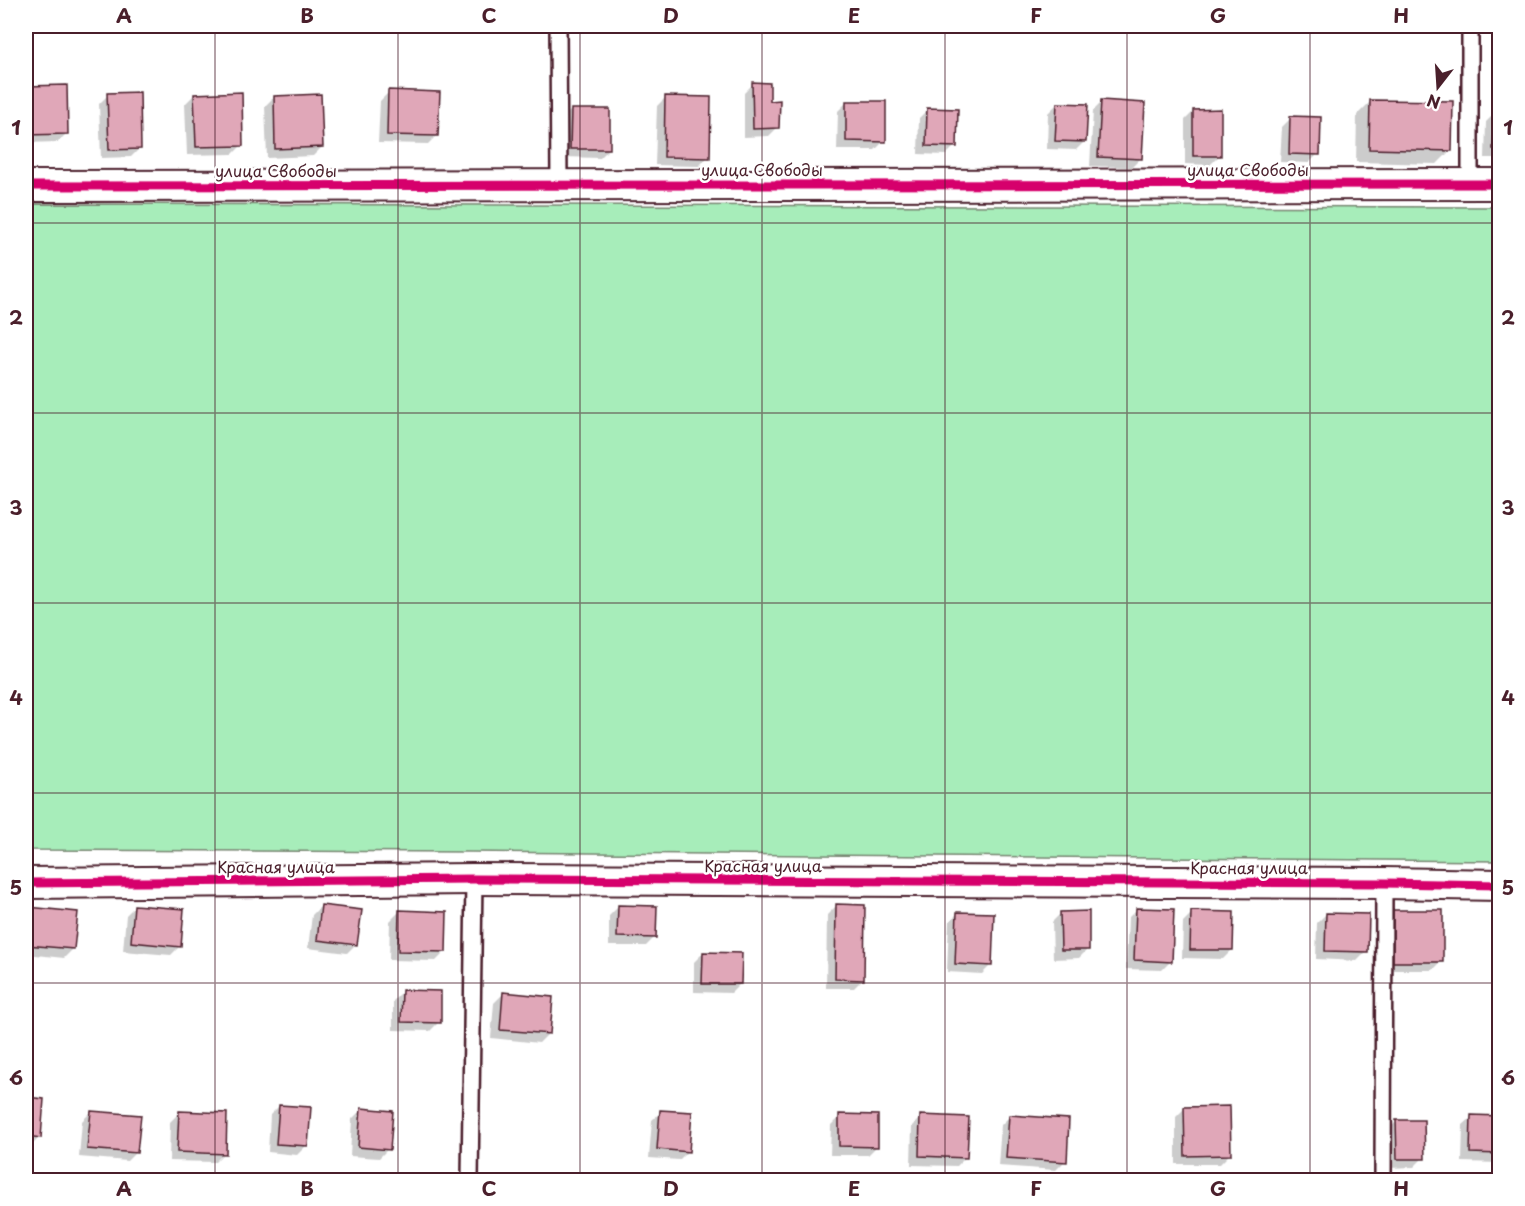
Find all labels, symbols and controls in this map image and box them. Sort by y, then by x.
text: A [116,0,132,30]
text: B [300,0,314,30]
text: C [481,0,497,30]
text: D [663,0,679,30]
text: E [848,0,860,30]
text: F [1030,0,1042,30]
text: G [1210,0,1226,30]
text: H [1393,0,1409,30]
north arrow [1408,57,1468,117]
text: N [1424,89,1443,116]
text: 1 [11,112,21,142]
text: 1 [1503,112,1513,142]
street label: улица Свободы [701,157,823,181]
street label: улица Свободы [1187,157,1309,181]
street label: улица Свободы [215,158,337,182]
text: 2 [9,302,23,332]
text: 2 [1501,302,1515,332]
text: 3 [9,492,23,522]
text: 3 [1501,492,1515,522]
text: 4 [9,682,23,712]
text: 4 [1501,682,1515,712]
street label: Красная улица [704,853,822,877]
street label: Красная улица [217,854,335,878]
street label: Красная улица [1190,855,1308,879]
text: 5 [10,872,22,902]
text: 5 [1502,872,1514,902]
text: 6 [9,1062,23,1092]
text: 6 [1501,1062,1515,1092]
text: A [116,1173,132,1203]
text: B [300,1173,314,1203]
text: C [481,1173,497,1203]
text: D [663,1173,679,1203]
text: E [848,1173,860,1203]
text: F [1030,1173,1042,1203]
text: G [1210,1173,1226,1203]
text: H [1393,1173,1409,1203]

